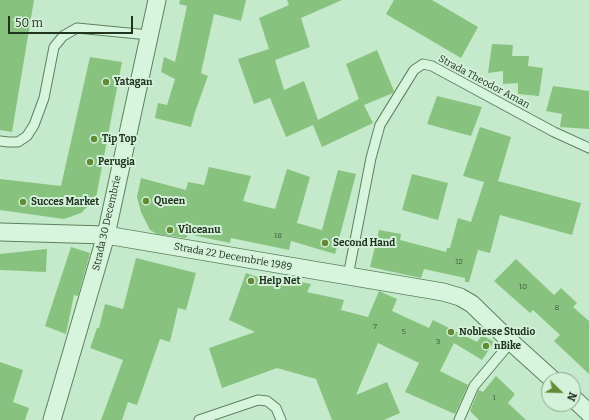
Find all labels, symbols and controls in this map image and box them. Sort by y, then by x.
scale bar [10,8,135,34]
text: 50 m [15,16,43,30]
street label: Strada Theodor Aman [436,53,532,111]
place label: Yatagan [114,76,153,88]
marker: Yatagan [101,77,111,87]
place label: Tip Top [102,133,137,145]
marker: Tip Top [89,134,99,144]
place label: Perugia [98,156,135,168]
marker: Perugia [85,157,95,167]
street label: Strada 30 Decembrie [90,174,124,272]
place label: Queen [154,195,185,207]
place label: Succes Market [31,196,99,208]
marker: Queen [141,196,151,206]
marker: Succes Market [18,197,28,207]
place label: Vîlceanu [178,224,220,236]
marker: Vîlceanu [165,225,175,235]
house number: 18 [274,231,282,241]
place label: Second Hand [333,237,395,249]
marker: Second Hand [320,238,330,248]
street label: Strada 22 Decembrie 1989 [173,241,293,273]
house number: 12 [455,257,463,267]
place label: Help Net [259,275,300,287]
marker: Help Net [246,276,256,286]
house number: 10 [519,282,527,292]
house number: 8 [555,303,559,313]
house number: 7 [373,322,377,332]
place label: Noblesse Studio [459,326,535,338]
house number: 5 [402,327,406,337]
marker: Noblesse Studio [446,327,456,337]
house number: 3 [436,337,440,347]
place label: nBike [494,340,521,352]
marker: nBike [481,341,491,351]
north arrow [541,372,581,412]
text: N [564,390,579,403]
house number: 1 [492,393,496,403]

